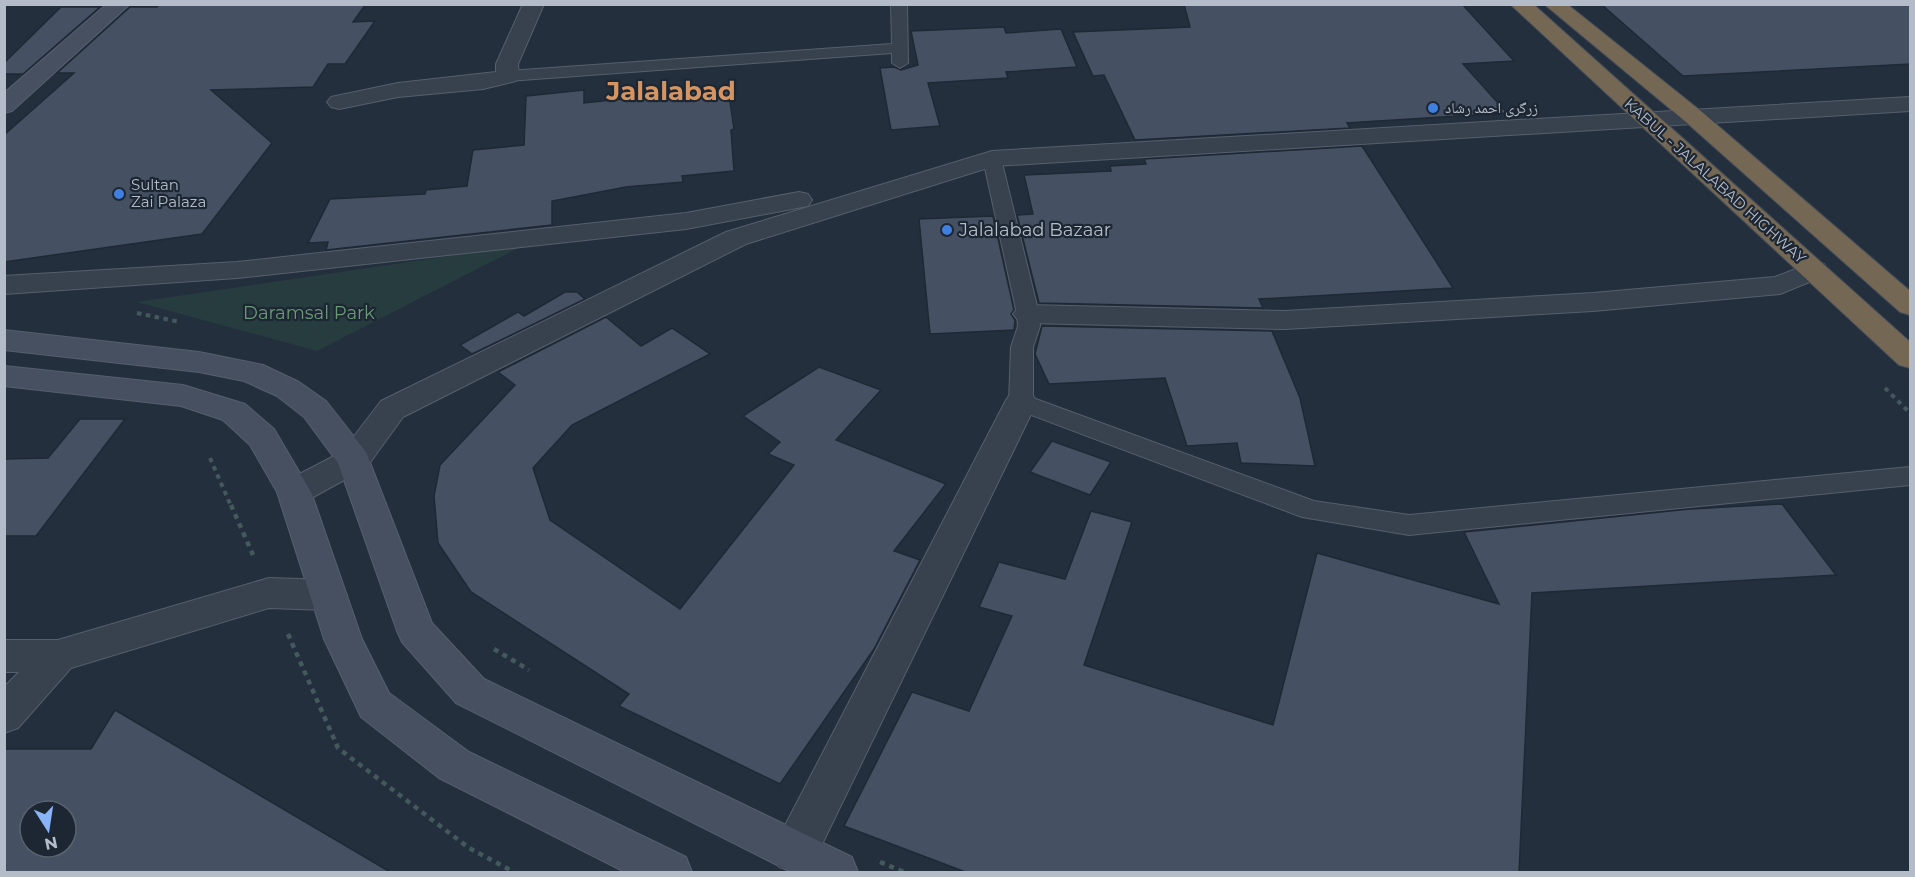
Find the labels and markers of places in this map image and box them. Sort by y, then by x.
place label: زرگری احمد رشاد [1445,98,1538,118]
marker: زرگری احمد رشاد [1426,101,1440,115]
place label: Sultan Zai Palaza [131,175,206,211]
marker: Sultan Zai Palaza [112,187,126,201]
place label: Jalalabad Bazaar [958,219,1111,241]
marker: Jalalabad Bazaar [940,223,954,237]

